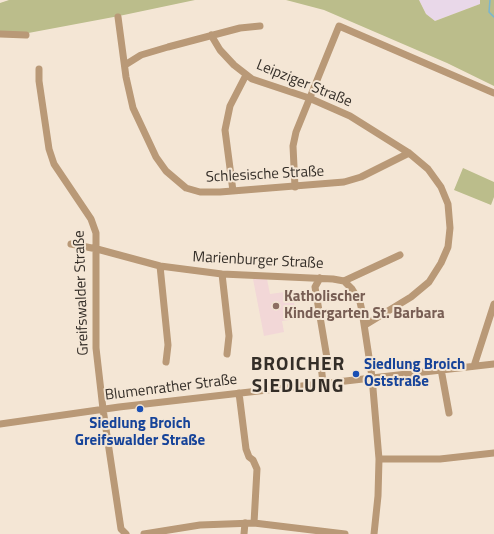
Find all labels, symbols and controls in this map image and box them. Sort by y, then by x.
street label: Leipziger Straße [253,57,355,111]
street label: Schlesische Straße [205,163,325,187]
street label: Greifswalder Straße [71,230,93,356]
street label: Marienburger Straße [192,249,324,273]
place label: Katholischer Kindergarten St. Barbara [284,288,445,323]
marker: Katholischer Kindergarten St. Barbara [271,301,281,311]
district label: BROICHER SIEDLUNG [251,354,345,398]
place label: Siedlung Broich Oststraße [364,356,465,391]
marker: Siedlung Broich Oststraße [351,369,361,379]
street label: Blumenrather Straße [104,371,238,405]
marker: Siedlung Broich Greifswalder Straße [135,404,145,414]
place label: Siedlung Broich Greifswalder Straße [75,415,205,450]

